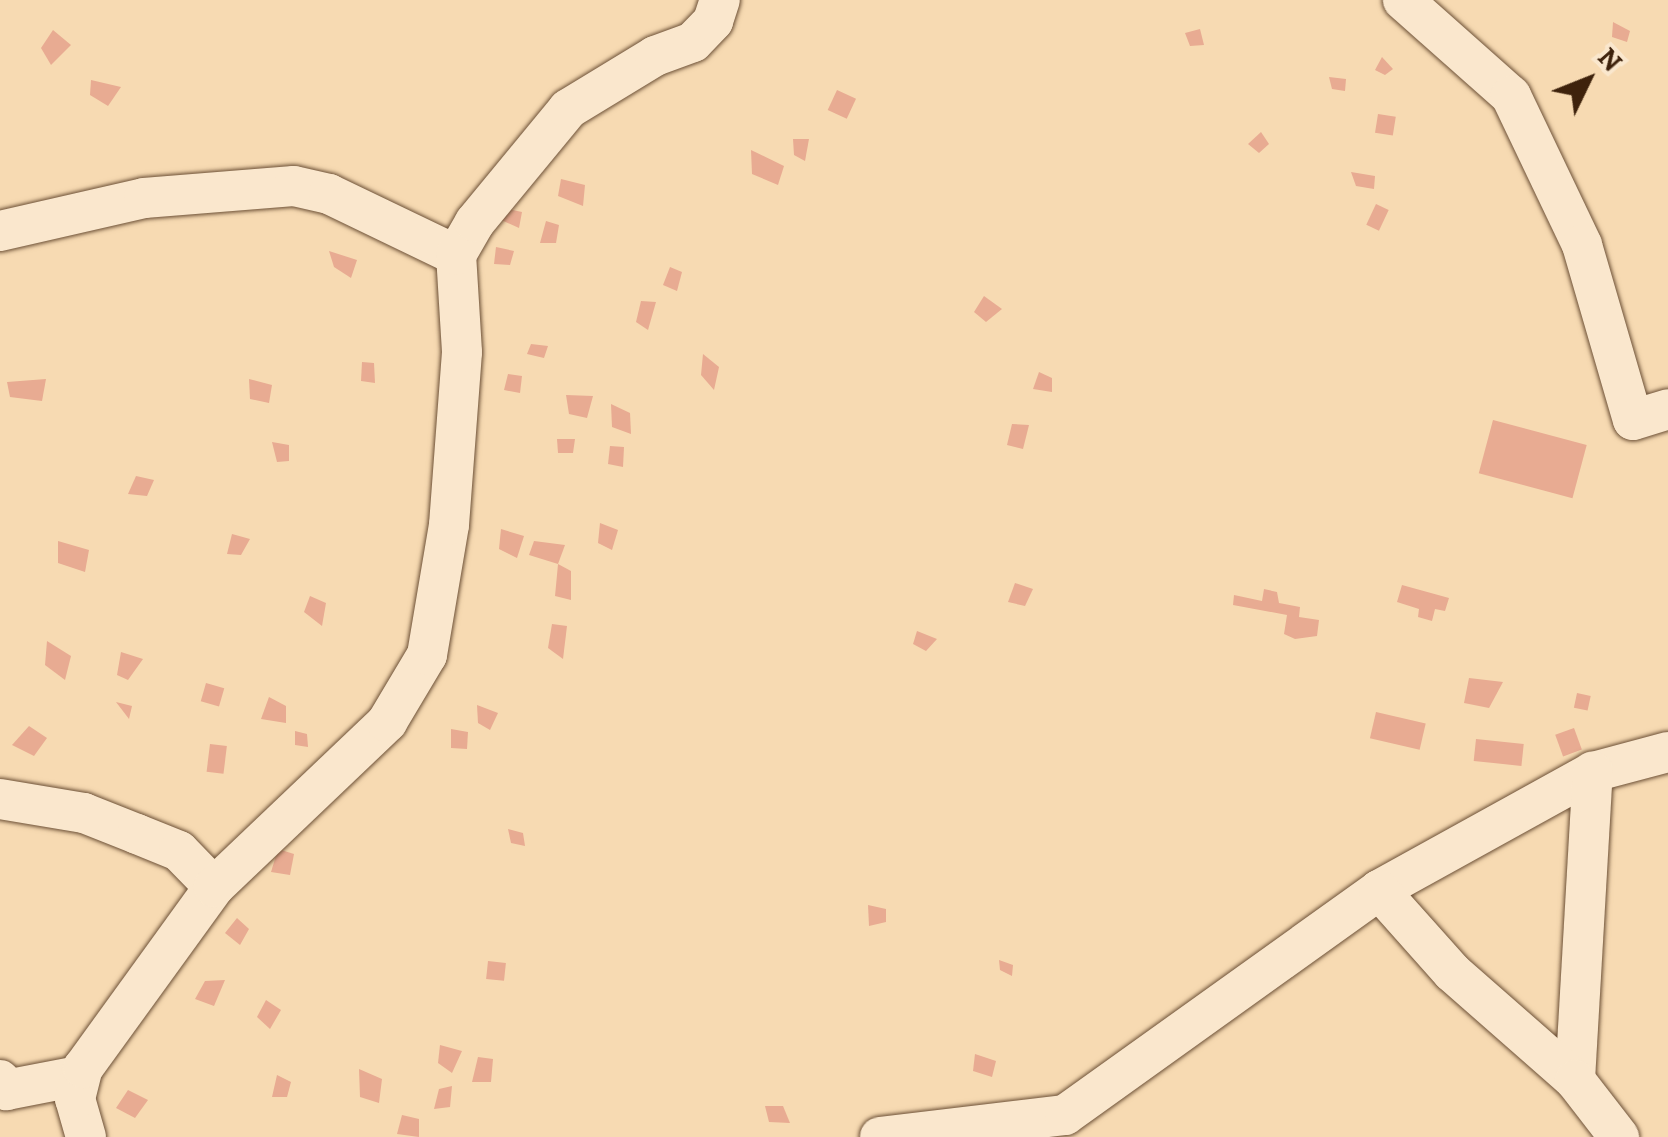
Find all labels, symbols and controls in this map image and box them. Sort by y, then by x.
north arrow [1538,30,1638,130]
text: N [1589,39,1631,80]

